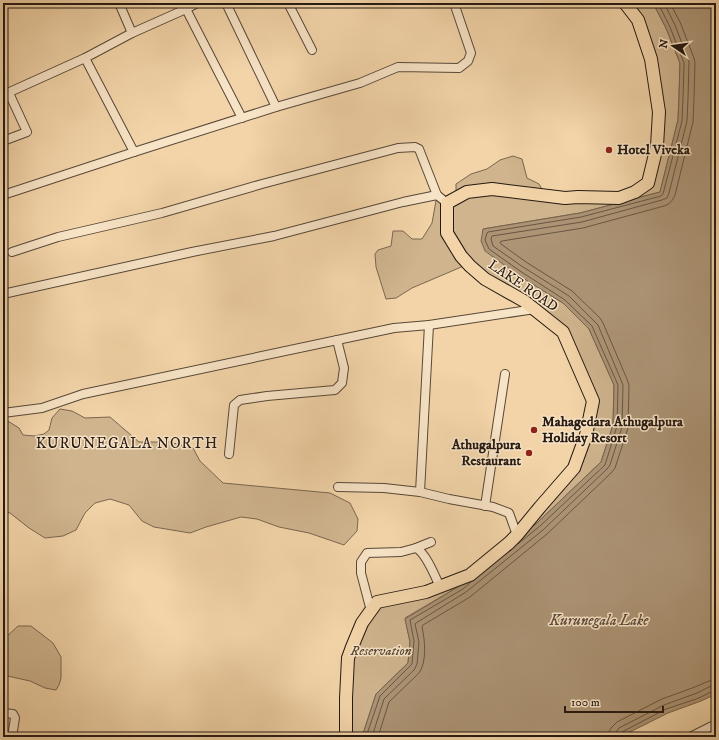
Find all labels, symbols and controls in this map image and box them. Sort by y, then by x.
north arrow [653,26,693,66]
text: N [656,38,672,50]
place label: Hotel Viveka [617,141,691,159]
marker: Hotel Viveka [604,145,614,155]
street label: LAKE ROAD [485,256,561,316]
place label: Mahagedara Athugalpura Holiday Resort [542,413,684,447]
marker: Mahagedara Athugalpura Holiday Resort [529,425,539,435]
district label: KURUNEGALA NORTH [36,434,218,453]
place label: Athugalpura Restaurant [451,436,522,470]
marker: Athugalpura Restaurant [524,448,534,458]
water label: Kurunegala Lake [549,611,649,630]
park label: Reservation [349,642,412,660]
scale bar [565,688,663,714]
text: 100 m [571,695,600,710]

